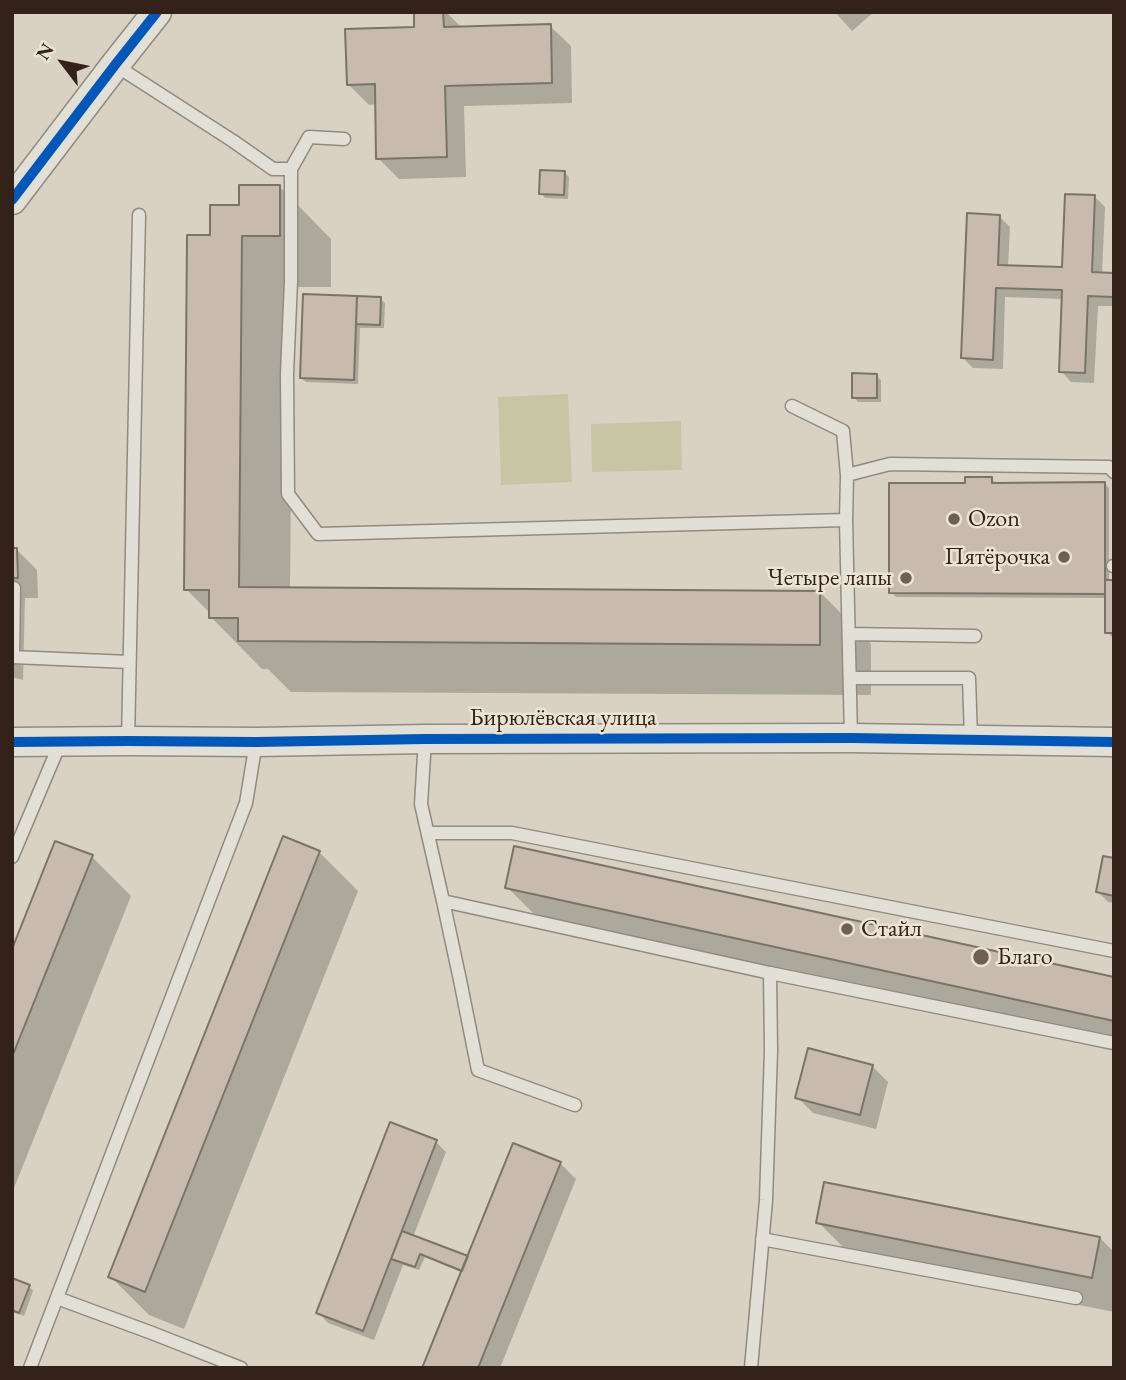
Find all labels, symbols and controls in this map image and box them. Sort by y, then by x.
north arrow [28,28,98,98]
text: N [30,38,59,65]
place label: Ozon [968,505,1020,533]
marker: Ozon [946,511,962,527]
place label: Пятёрочка [944,543,1050,571]
marker: Пятёрочка [1056,549,1072,565]
place label: Четыре лапы [767,564,892,592]
marker: Четыре лапы [898,570,914,586]
street label: Бирюлёвская улица [469,704,657,732]
place label: Стайл [861,915,922,943]
marker: Стайл [839,921,855,937]
place label: Благо [997,943,1053,971]
marker: Благо [971,947,991,967]

